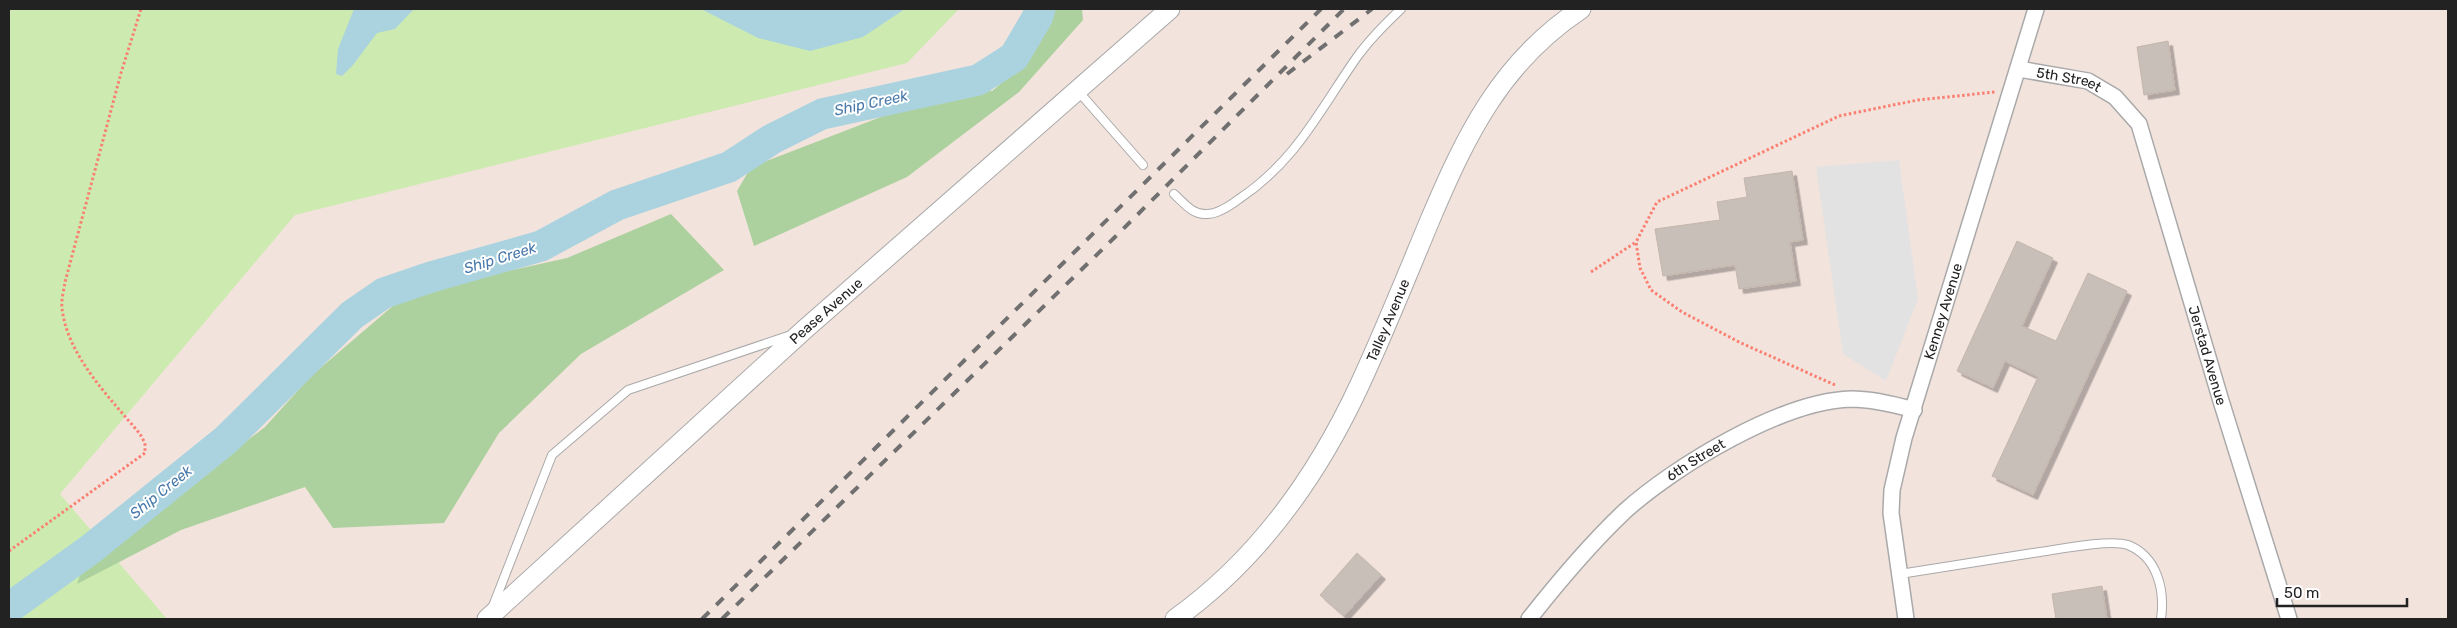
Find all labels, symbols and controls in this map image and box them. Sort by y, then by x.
street label: 5th Street [2035,64,2105,96]
water label: Ship Creek [833,86,910,120]
water label: Ship Creek [462,238,539,278]
street label: Kenney Avenue [1921,261,1966,362]
street label: Pease Avenue [786,275,866,348]
street label: Talley Avenue [1363,276,1414,365]
street label: Jerstad Avenue [2184,304,2230,408]
street label: 6th Street [1663,435,1729,485]
water label: Ship Creek [126,461,196,523]
scale bar [2277,576,2407,608]
text: 50 m [2284,584,2319,602]

